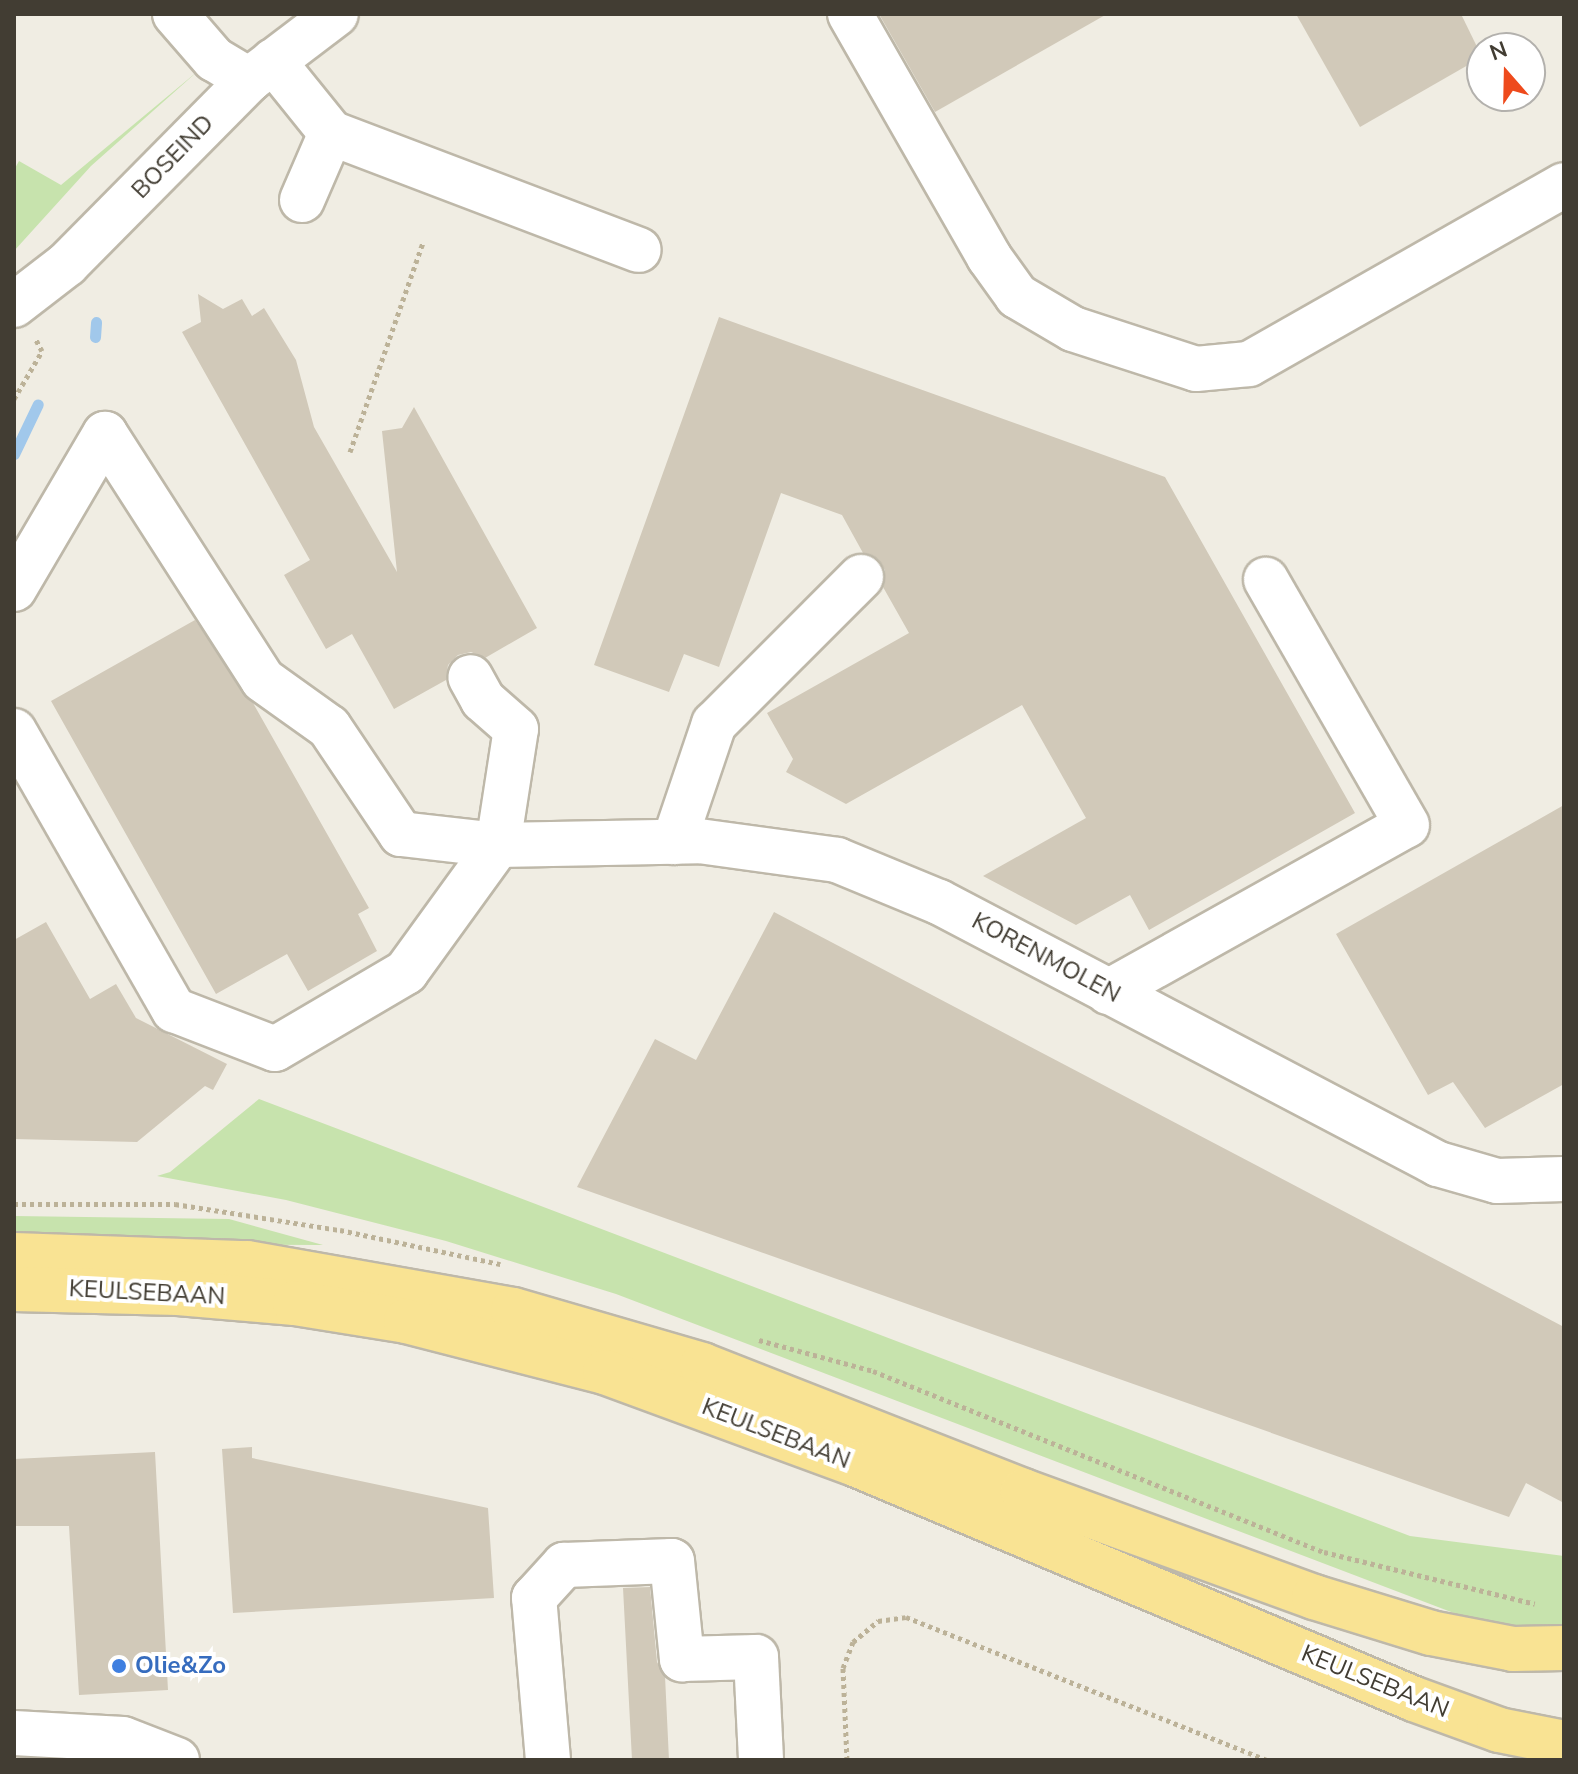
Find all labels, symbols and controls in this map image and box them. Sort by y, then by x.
north arrow [1466,32,1546,112]
text: N [1486,34,1511,68]
street label: BOSEIND [126,109,220,205]
street label: KORENMOLEN [967,907,1125,1009]
street label: KEULSEBAAN [68,1275,226,1311]
street label: KEULSEBAAN [698,1392,854,1476]
street label: KEULSEBAAN [1297,1639,1453,1725]
place label: Olie&Zo [135,1652,226,1680]
marker: Olie&Zo [110,1657,128,1675]

